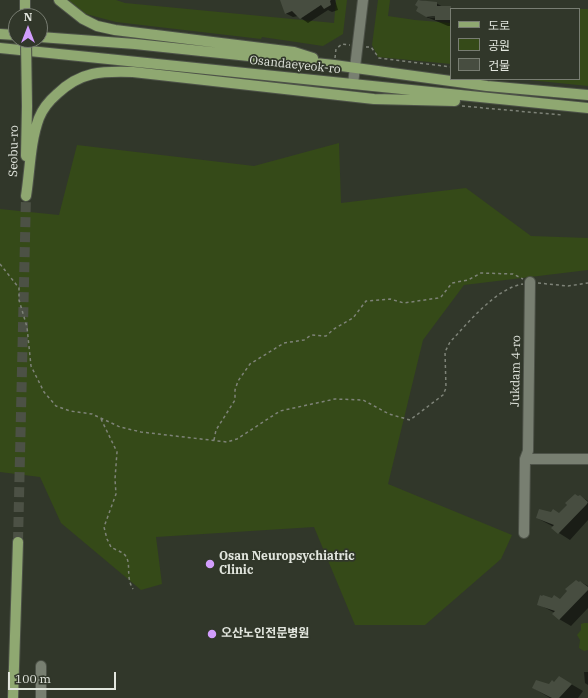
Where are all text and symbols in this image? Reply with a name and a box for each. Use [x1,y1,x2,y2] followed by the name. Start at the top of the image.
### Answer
[8,8,48,48] north arrow
[450,8,580,80] legend
[24,10,32,24] text: N
[488,18,510,33] text: 도로
[488,38,510,53] text: 공원
[249,53,341,77] street label: Osandaeyeok-ro
[488,58,510,73] text: 건물
[6,125,22,177] street label: Seobu-ro
[508,335,524,407] street label: Jukdam 4-ro
[219,550,355,578] place label: Osan Neuropsychiatric Clinic
[204,558,216,570] marker: Osan Neuropsychiatric Clinic
[221,627,309,641] place label: 오산노인전문병원
[206,628,218,640] marker: 오산노인전문병원
[10,664,118,690] scale bar
[15,671,51,686] text: 100 m

